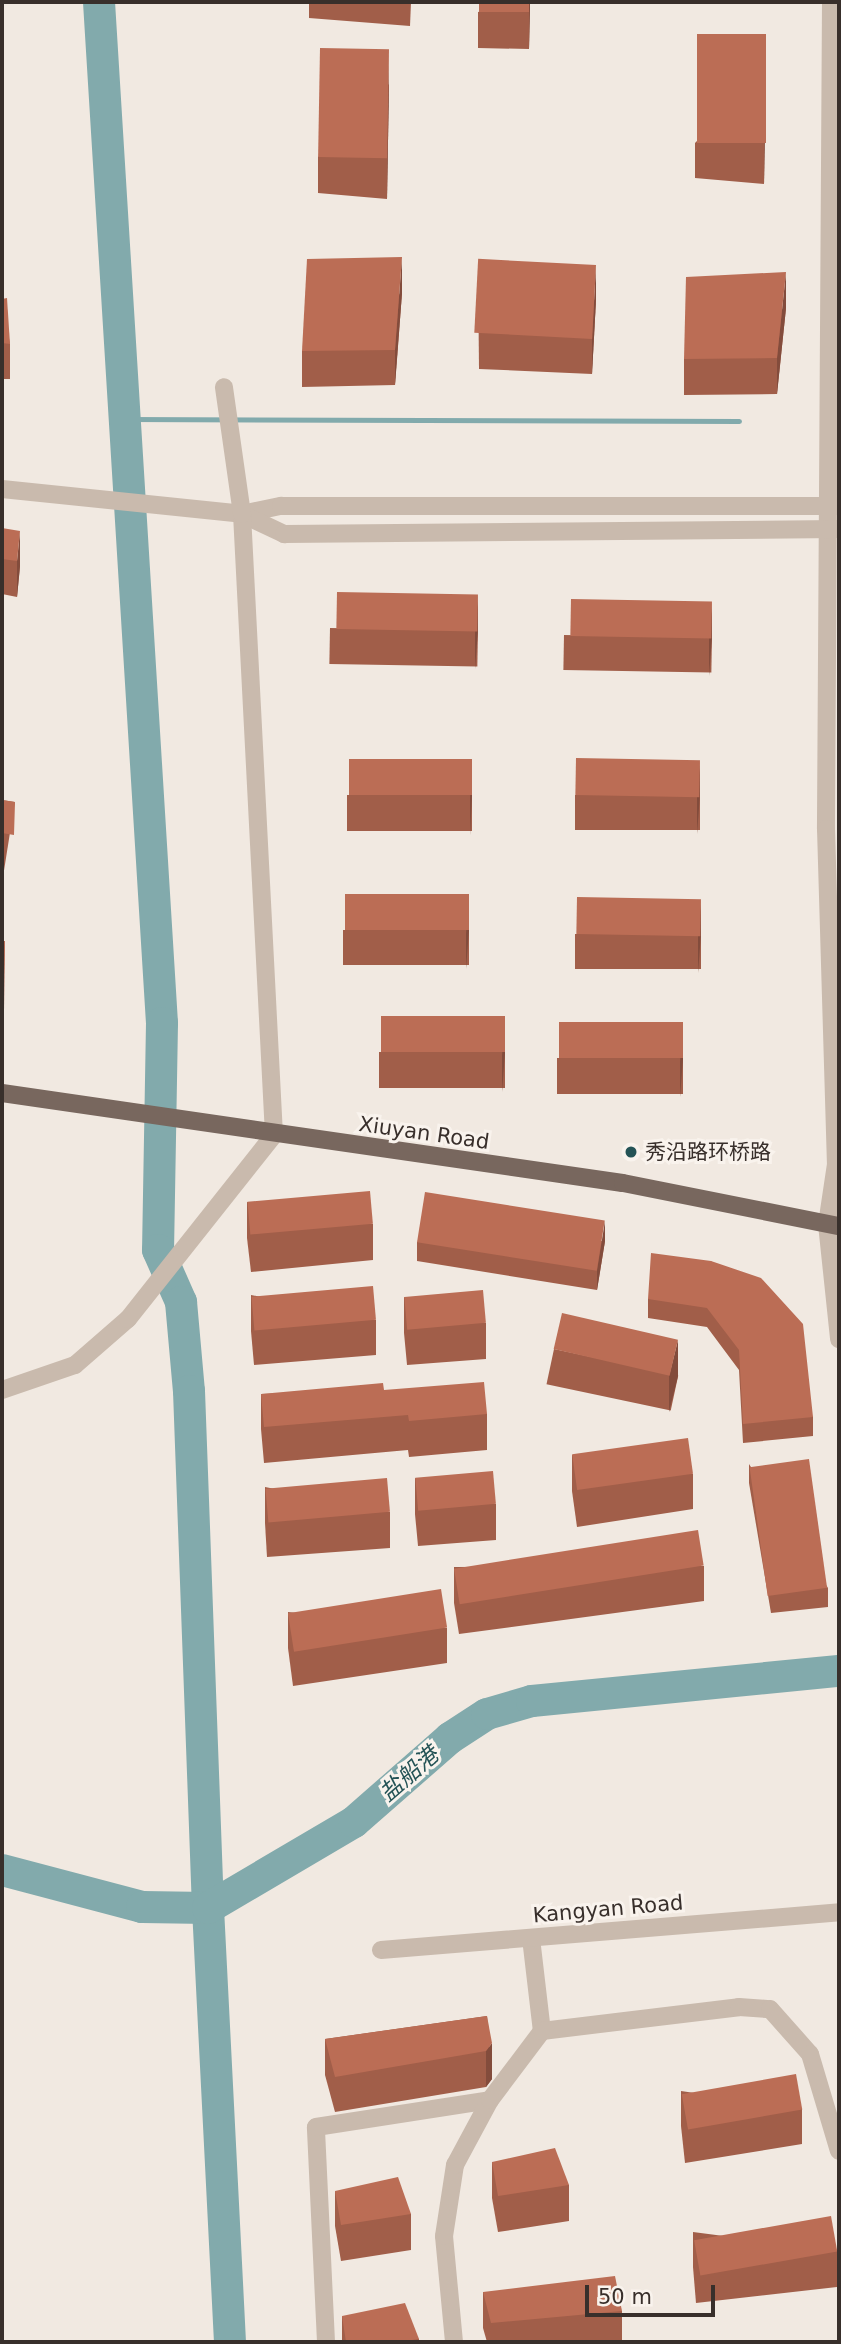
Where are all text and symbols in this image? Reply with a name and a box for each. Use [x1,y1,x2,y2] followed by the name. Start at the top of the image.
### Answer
[357,1111,491,1155] street label: Xiuyan Road
[645,1139,771,1165] place label: 秀沿路环桥路
[623,1144,639,1160] marker: 秀沿路环桥路
[374,1741,444,1807] water label: 盐船港
[532,1890,684,1928] street label: Kangyan Road
[589,2270,718,2314] scale bar
[598,2285,652,2309] text: 50 m

